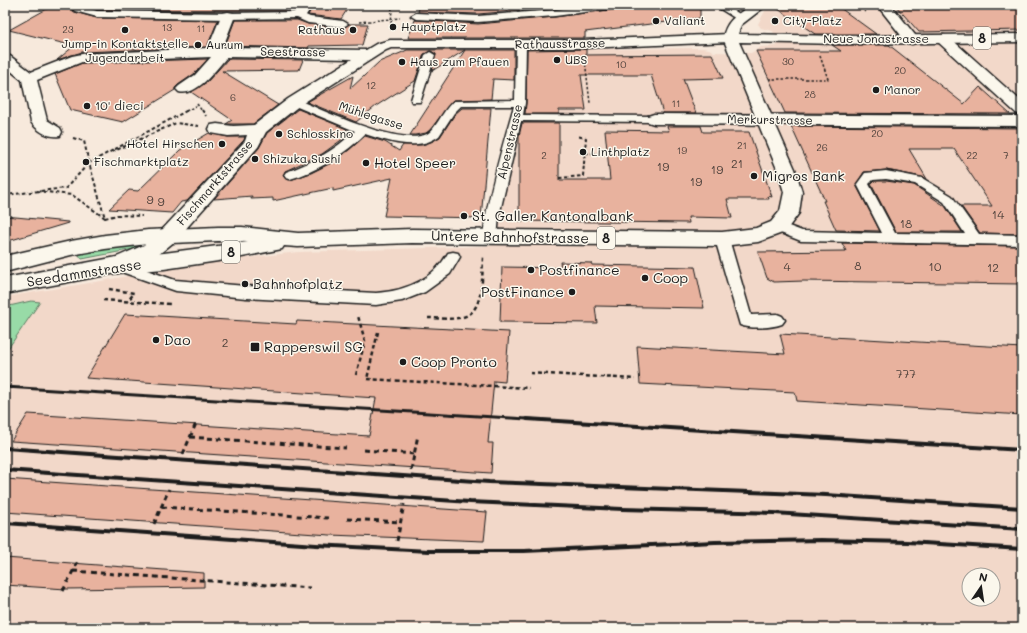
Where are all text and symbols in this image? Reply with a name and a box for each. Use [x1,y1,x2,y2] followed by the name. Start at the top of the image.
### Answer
[664,12,705,28] place label: Valiant
[783,12,842,28] place label: City-Platz
[651,16,661,26] marker: Valiant
[770,16,780,26] marker: City-Platz
[401,18,466,34] place label: Hauptplatz
[162,20,172,34] house number: 13
[197,21,205,35] house number: 11
[298,21,345,37] place label: Rathaus
[62,22,74,36] house number: 23
[388,22,398,32] marker: Hauptplatz
[120,25,130,35] marker: Jump-in Kontaktstelle Jugendarbeit
[348,25,358,35] marker: Rathaus
[973,27,991,49] road number: 8
[823,30,929,46] street label: Neue Jonastrasse
[514,34,606,52] street label: Rathausstrasse
[62,35,188,65] place label: Jump-in Kontaktstelle Jugendarbeit
[206,36,243,52] place label: Aurum
[193,40,203,50] marker: Aurum
[260,42,326,60] street label: Seestrasse
[565,51,587,67] place label: UBS
[410,53,509,69] place label: Haus zum Pfauen
[782,54,794,68] house number: 30
[552,55,562,65] marker: UBS
[397,57,407,67] marker: Haus zum Pfauen
[616,57,626,71] house number: 10
[894,63,906,77] house number: 20
[366,78,376,92] house number: 12
[884,81,921,97] place label: Manor
[871,85,881,95] marker: Manor
[804,87,816,101] house number: 28
[230,90,236,104] house number: 6
[672,96,680,110] house number: 11
[95,97,144,113] place label: 10' dieci
[337,97,406,133] street label: Mühlegasse
[82,101,92,111] marker: 10' dieci
[493,103,525,181] street label: Alpenstrasse
[727,110,813,128] street label: Merkurstrasse
[287,125,353,141] place label: Schlosskino
[871,126,883,140] house number: 20
[274,129,284,139] marker: Schlosskino
[127,135,214,151] place label: Hotel Hirschen
[173,136,256,229] street label: Fischmarktstrasse
[737,138,747,152] house number: 21
[217,139,227,149] marker: Hotel Hirschen
[816,140,828,154] house number: 26
[591,143,650,159] place label: Linthplatz
[677,143,687,157] house number: 19
[578,147,588,157] marker: Linthplatz
[541,148,547,162] house number: 2
[966,148,978,162] house number: 22
[1003,148,1009,162] house number: 7
[263,150,341,166] place label: Shizuka Sushi
[94,153,189,169] place label: Fischmarktplatz
[374,153,456,172] place label: Hotel Speer
[250,154,260,164] marker: Shizuka Sushi
[731,155,743,171] house number: 21
[81,157,91,167] marker: Fischmarktplatz
[361,158,371,168] marker: Hotel Speer
[657,158,669,174] house number: 19
[711,161,723,177] house number: 19
[762,166,845,185] place label: Migros Bank
[749,171,759,181] marker: Migros Bank
[690,173,702,189] house number: 19
[146,191,154,207] house number: 9
[157,193,165,209] house number: 9
[472,206,633,225] place label: St. Galler Kantonalbank
[992,206,1004,222] house number: 14
[459,211,469,221] marker: St. Galler Kantonalbank
[900,215,912,231] house number: 18
[431,226,589,247] street label: Untere Bahnhofstrasse
[597,227,615,249] road number: 8
[222,241,240,263] road number: 8
[25,254,143,291] street label: Seedammstrasse
[854,257,862,273] house number: 8
[783,258,791,274] house number: 4
[929,258,942,274] house number: 10
[987,259,999,275] house number: 12
[539,260,620,279] place label: Postfinance
[526,265,536,275] marker: Postfinance
[653,268,688,287] place label: Coop
[640,273,650,283] marker: Coop
[253,274,343,293] place label: Bahnhofplatz
[240,279,250,289] marker: Bahnhofplatz
[481,282,564,301] place label: PostFinance
[567,287,577,297] marker: PostFinance
[164,330,191,349] place label: Dao
[222,334,228,350] house number: 2
[151,335,161,345] marker: Dao
[264,337,363,356] place label: Rapperswil SG
[249,341,261,353] marker: Rapperswil SG
[411,352,497,371] place label: Coop Pronto
[398,357,408,367] marker: Coop Pronto
[896,365,916,381] house number: 777
[961,567,1001,607] north arrow
[978,569,989,585] text: N

